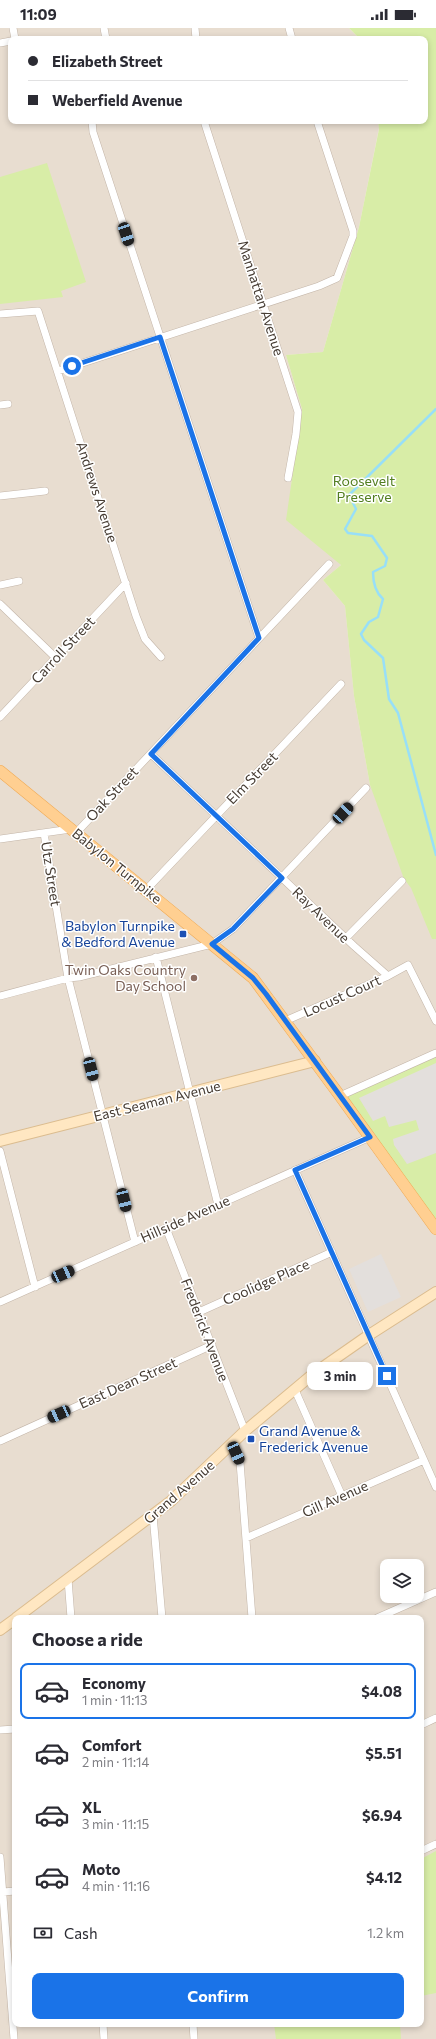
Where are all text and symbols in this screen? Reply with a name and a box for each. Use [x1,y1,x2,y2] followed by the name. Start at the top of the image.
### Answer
[20,5,57,23] text: 11:09
[52,52,163,70] text: Elizabeth Street
[52,91,182,109] text: Weberfield Avenue
[117,221,135,247] car
[235,238,288,358] street label: Manhattan Avenue
[63,357,81,375] route start
[73,439,122,545] street label: Andrews Avenue
[333,472,396,505] park label: Roosevelt Preserve
[27,612,98,687] street label: Carroll Street
[222,748,281,807] street label: Elm Street
[82,763,141,825] street label: Oak Street
[330,800,356,826] car
[69,824,165,907] street label: Babylon Turnpike
[38,840,65,908] street label: Utz Street
[289,883,354,946] street label: Ray Avenue
[61,917,175,950] place label: Babylon Turnpike & Bedford Avenue
[178,929,188,939] marker: Babylon Turnpike & Bedford Avenue
[65,961,186,994] place label: Twin Oaks Country Day School
[300,971,383,1020] street label: Locust Court
[189,973,199,983] marker: Twin Oaks Country Day School
[82,1056,100,1082] car
[92,1077,222,1125] street label: East Seaman Avenue
[115,1187,133,1213] car
[137,1191,232,1246] street label: Hillside Avenue
[220,1255,312,1308] street label: Coolidge Place
[50,1264,76,1284] car
[178,1276,233,1384] street label: Frederick Avenue
[76,1353,180,1412] street label: East Dean Street
[307,1362,373,1390] callout: 3 min
[378,1367,396,1385] route end
[324,1368,356,1384] text: 3 min
[46,1404,72,1424] car
[259,1422,368,1455] place label: Grand Avenue & Frederick Avenue
[246,1434,256,1444] marker: Grand Avenue & Frederick Avenue
[226,1440,246,1466] car
[140,1456,218,1527] street label: Grand Avenue
[299,1476,370,1521] street label: Gill Avenue
[380,1559,424,1603] map controls
[380,1559,424,1603] button: layers
[32,1628,143,1650] text: Choose a ride
[34,1673,70,1709] icon: car
[82,1674,146,1692] text: Economy
[361,1682,402,1700] text: $4.08
[82,1692,147,1708] text: 1 min · 11:13
[34,1735,70,1771] icon: car
[82,1736,142,1754] text: Comfort
[365,1744,402,1762] text: $5.51
[82,1754,149,1770] text: 2 min · 11:14
[34,1797,70,1833] icon: car
[82,1798,101,1816] text: XL
[362,1806,402,1824] text: $6.94
[82,1816,149,1832] text: 3 min · 11:15
[34,1859,70,1895] icon: car
[82,1860,121,1878] text: Moto
[366,1868,402,1886] text: $4.12
[82,1878,150,1894] text: 4 min · 11:16
[32,1922,54,1944] icon: cash
[64,1924,98,1942] text: Cash
[367,1925,404,1941] text: 1.2 km
[32,1973,404,2019] button: Confirm

